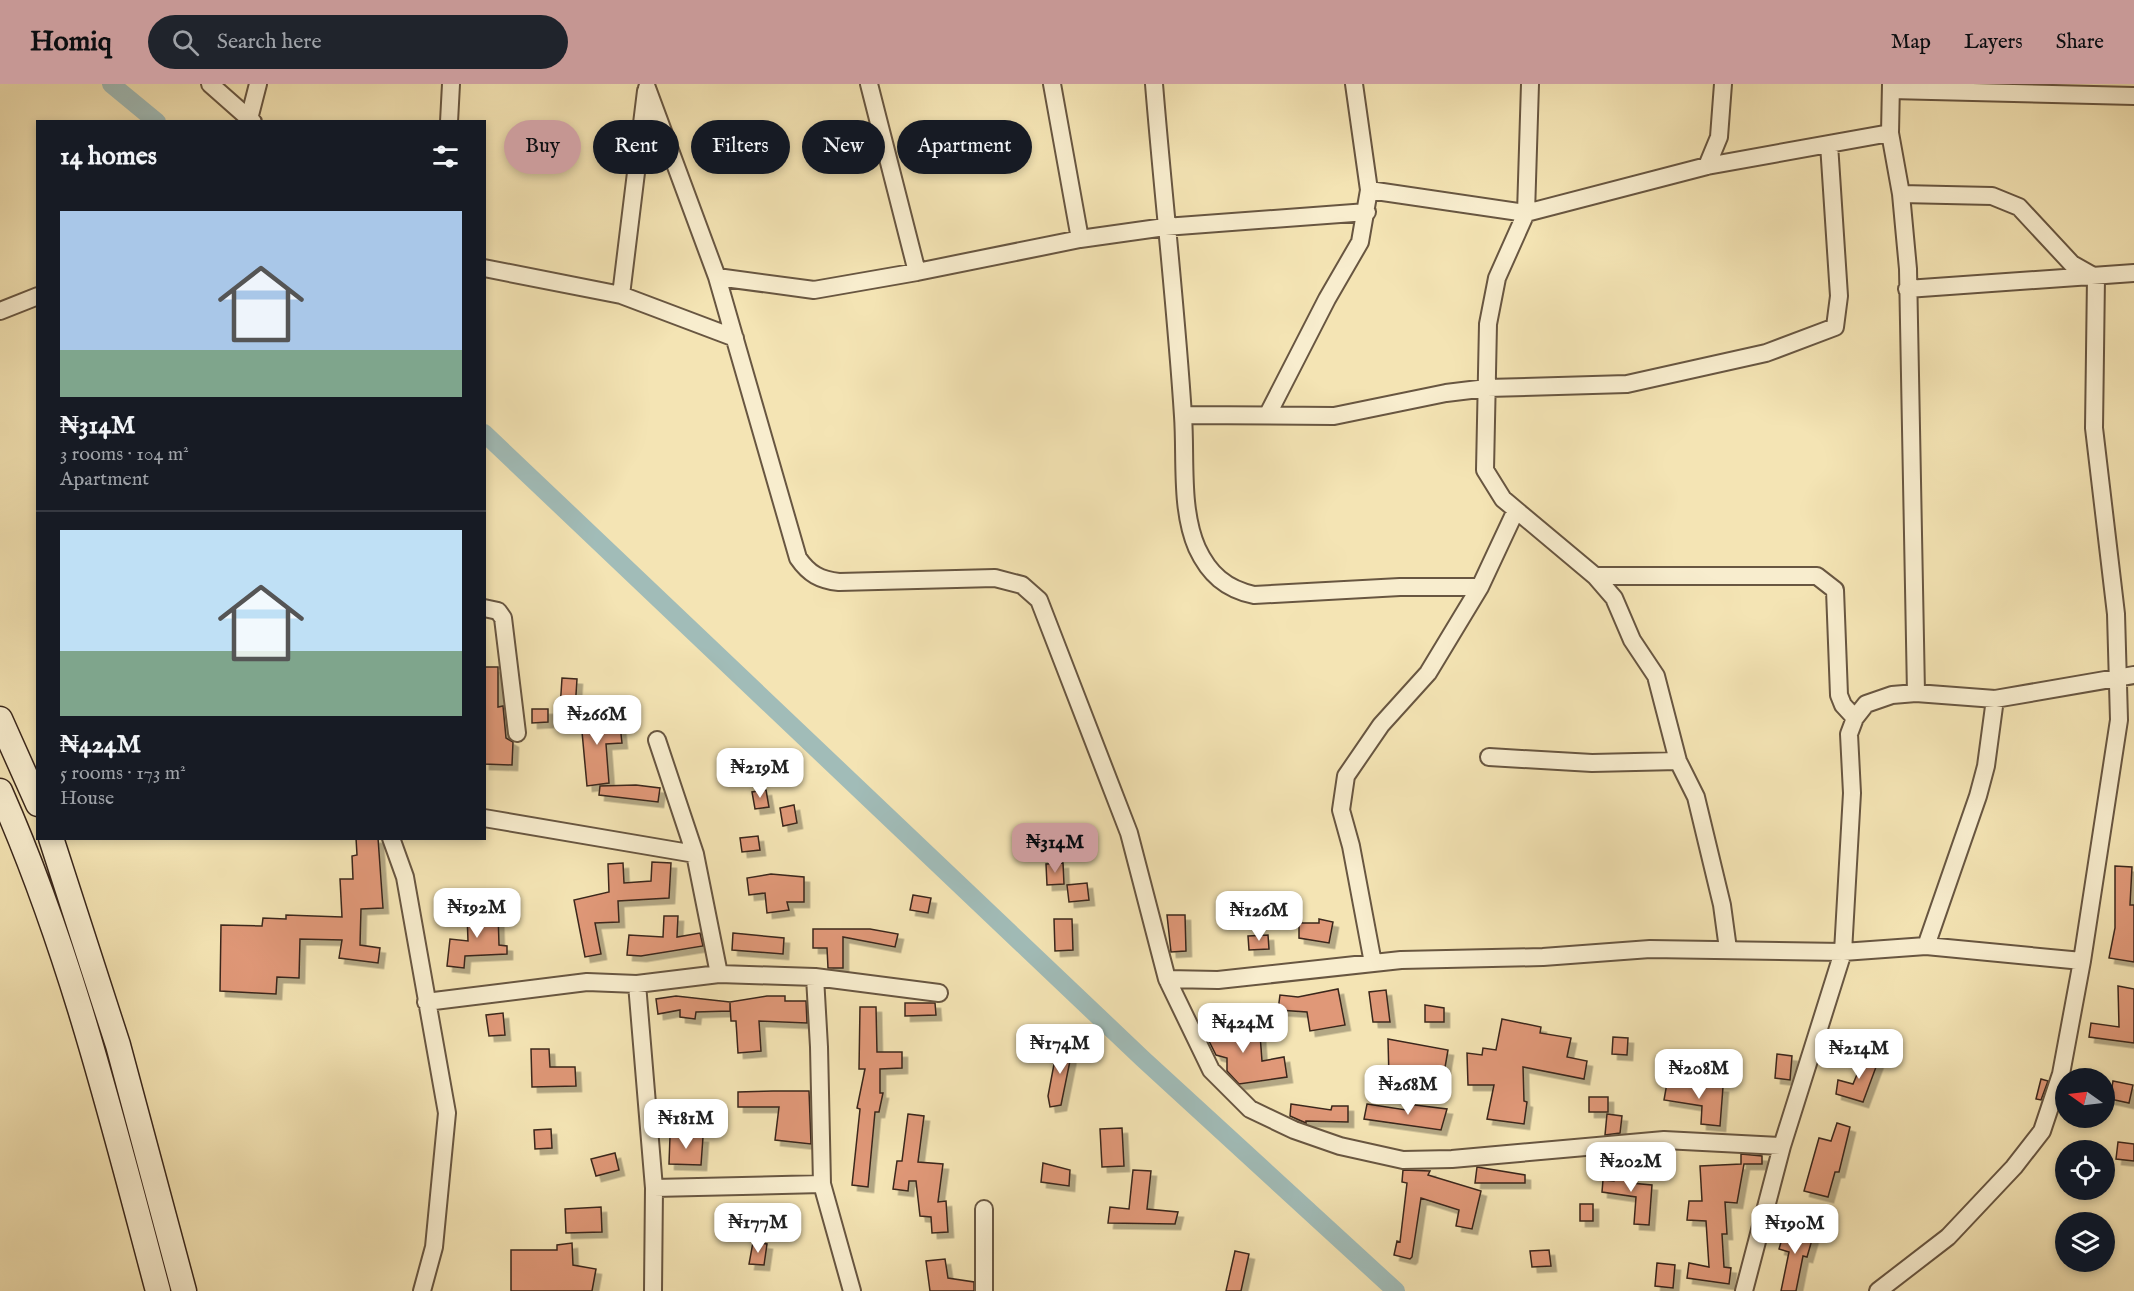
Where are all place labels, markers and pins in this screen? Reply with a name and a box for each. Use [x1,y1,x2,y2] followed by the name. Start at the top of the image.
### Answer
[555,695,639,746] pin: ₦266M
[718,748,802,799] pin: ₦219M
[1013,823,1097,874] pin: ₦314M
[435,888,519,939] pin: ₦192M
[1217,891,1301,942] pin: ₦126M
[1201,1003,1285,1054] pin: ₦424M
[1018,1024,1102,1075] pin: ₦174M
[1817,1029,1901,1080] pin: ₦214M
[1657,1049,1741,1100] pin: ₦208M
[1366,1065,1450,1116] pin: ₦268M
[644,1099,728,1150] pin: ₦181M
[1589,1142,1673,1193] pin: ₦202M
[716,1203,800,1254] pin: ₦177M
[1753,1204,1837,1255] pin: ₦190M

